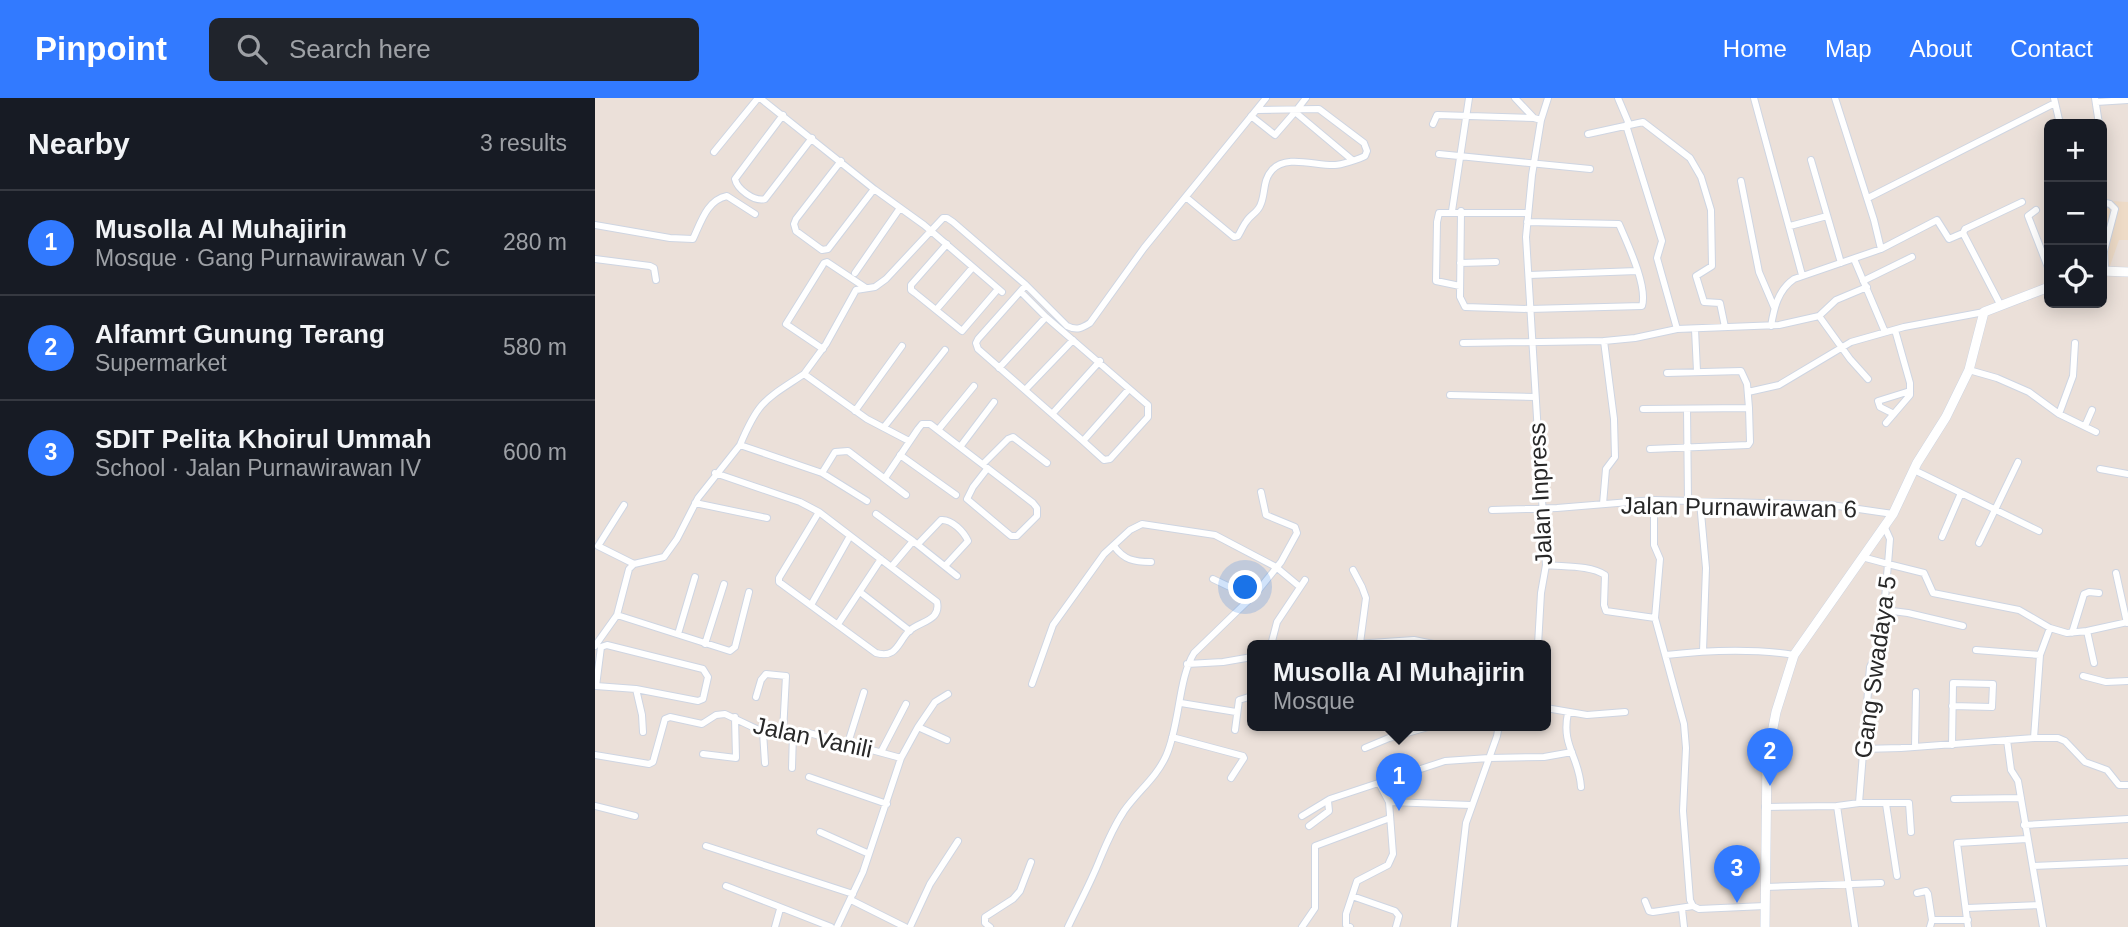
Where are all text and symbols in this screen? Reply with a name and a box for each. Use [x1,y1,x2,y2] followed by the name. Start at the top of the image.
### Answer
[209,18,699,81] search box
[35,30,167,67] text: Pinpoint
[233,30,271,68] icon: search
[289,34,431,64] text: Search here
[1723,35,1787,62] text: Home
[1825,35,1872,62] text: Map
[1910,35,1972,62] text: About
[2010,35,2093,62] text: Contact
[2044,119,2107,308] map controls
[2044,119,2107,182] button: +
[28,127,130,160] text: Nearby
[480,130,567,156] text: 3 results
[2044,182,2107,245] button: −
[95,214,347,244] text: Musolla Al Muhajirin
[45,229,57,255] text: 1
[503,229,567,255] text: 280 m
[95,245,450,271] text: Mosque · Gang Purnawirawan V C
[2044,245,2107,308] button: locate
[95,319,385,349] text: Alfamrt Gunung Terang
[45,334,57,360] text: 2
[503,334,567,360] text: 580 m
[95,350,227,376] text: Supermarket
[1523,422,1557,566] street label: Jalan Inpress
[95,424,432,454] text: SDIT Pelita Khoirul Ummah
[45,439,57,465] text: 3
[503,439,567,465] text: 600 m
[95,455,421,481] text: School · Jalan Purnawirawan IV
[1621,491,1857,523] street label: Jalan Purnawirawan 6
[1228,570,1262,604] your location
[1849,574,1901,760] street label: Gang Swadaya 5
[1247,640,1551,731] popup
[1273,657,1525,687] text: Musolla Al Muhajirin
[1273,688,1355,714] text: Mosque
[751,711,875,763] street label: Jalan Vanili
[1747,728,1793,786] pin: 2
[1376,753,1422,811] pin: 1
[1714,845,1760,903] pin: 3

